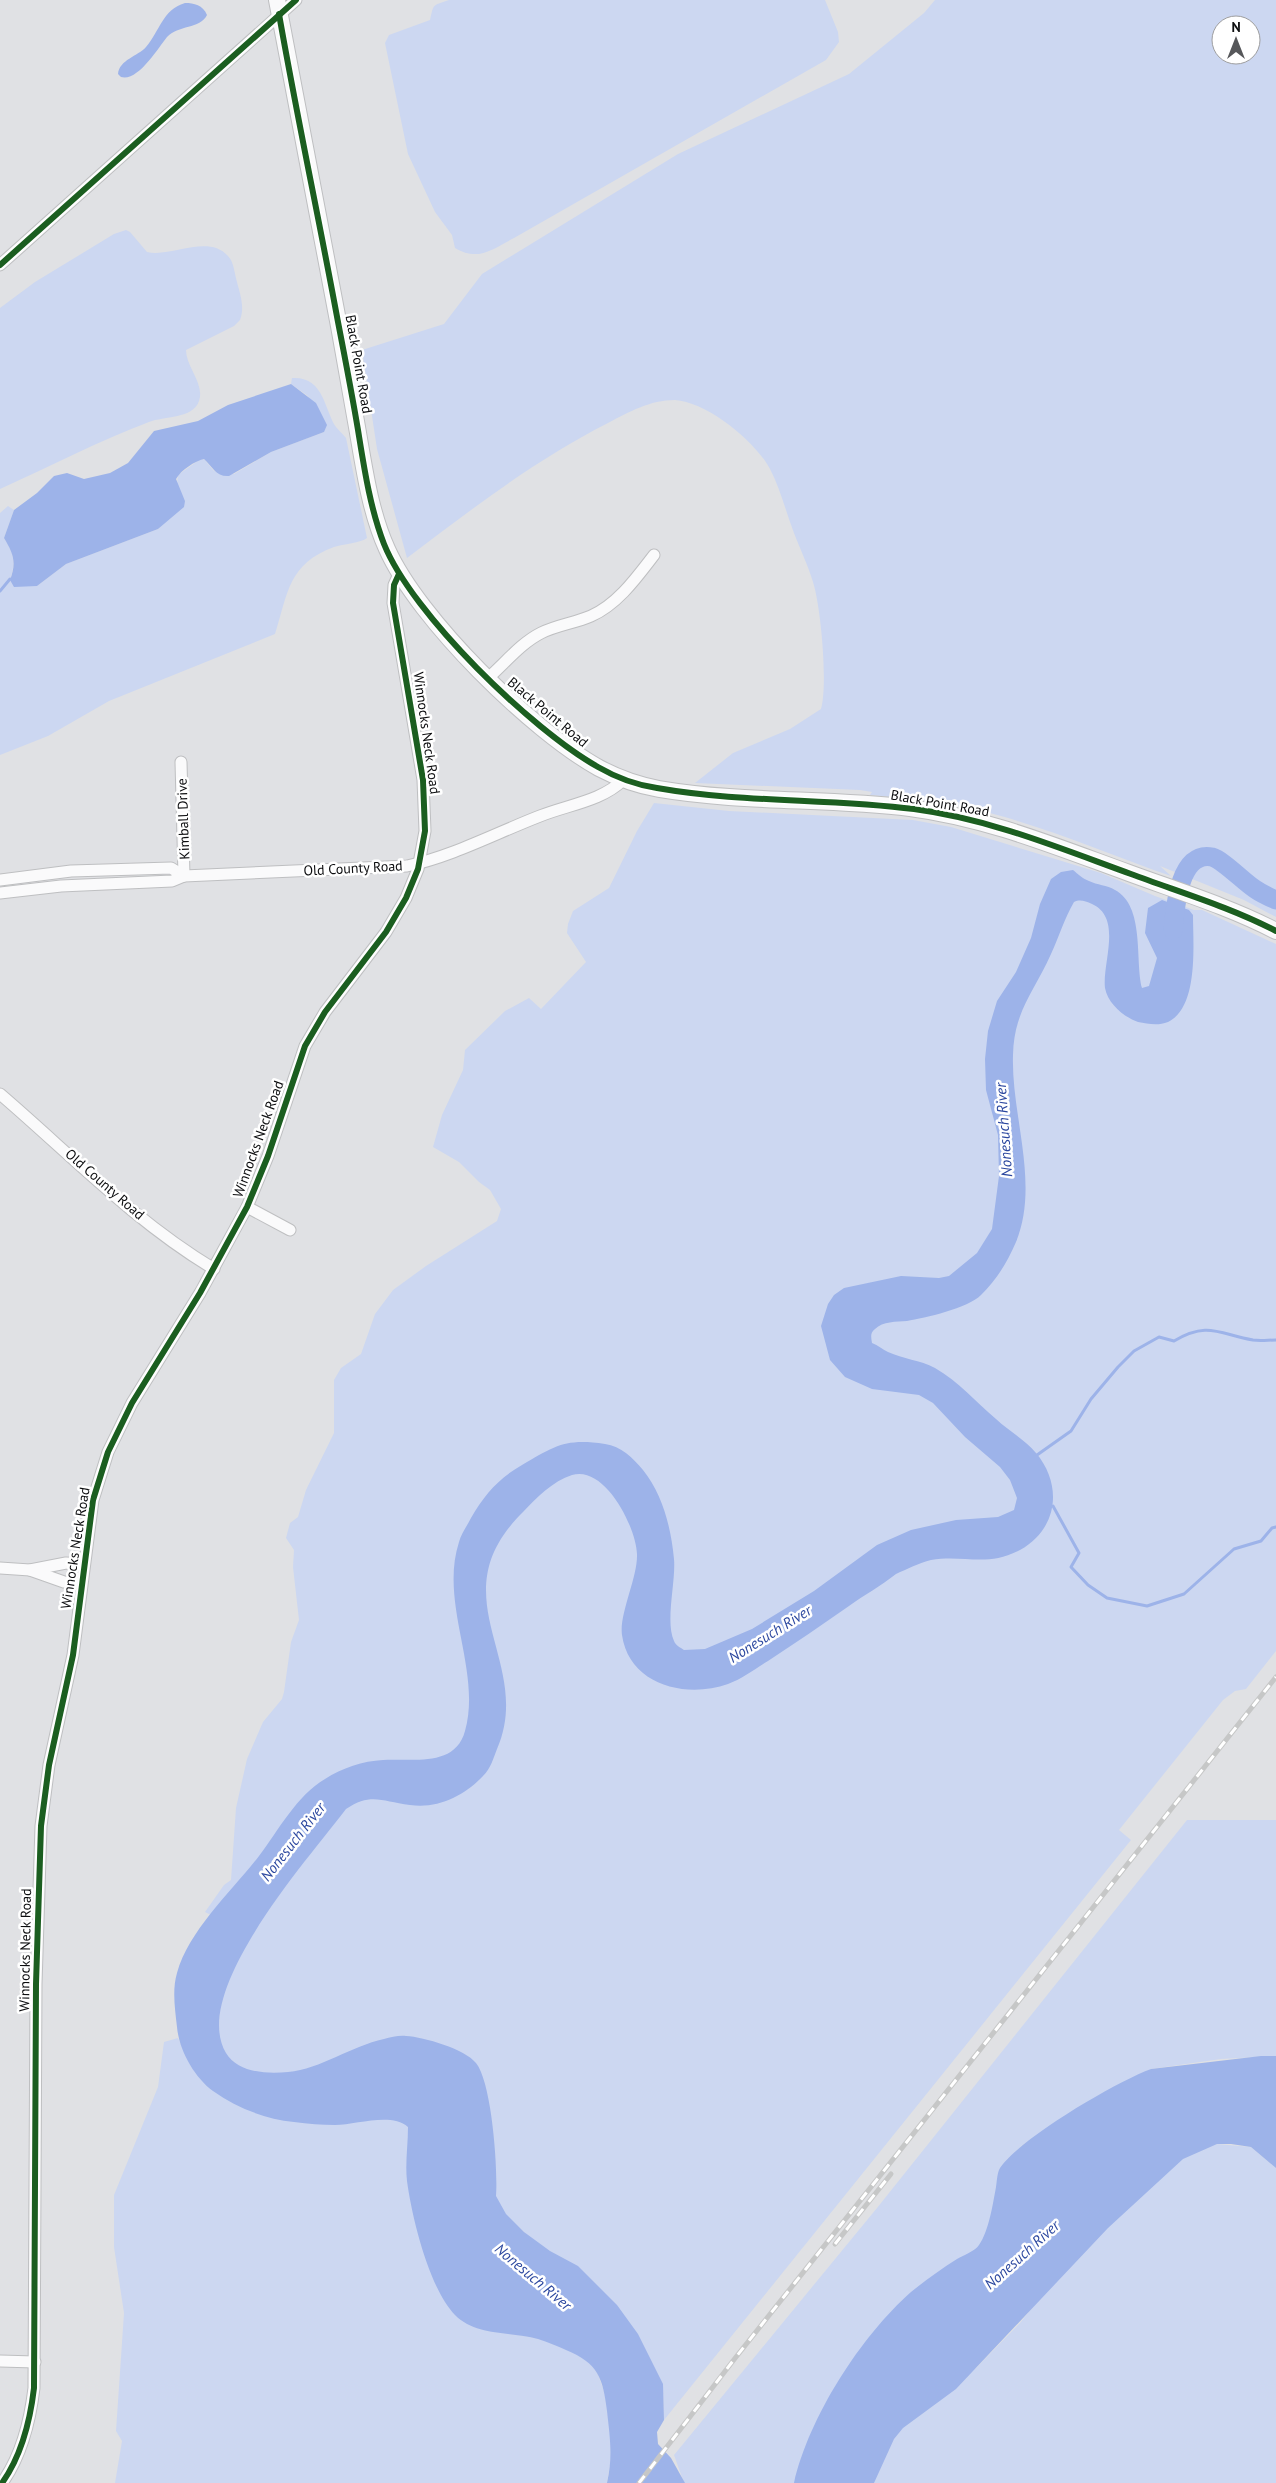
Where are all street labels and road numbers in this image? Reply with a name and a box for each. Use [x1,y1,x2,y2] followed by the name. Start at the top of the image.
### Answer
[341,313,377,415] street label: Black Point Road
[410,671,444,795] street label: Winnocks Neck Road
[504,673,592,751] street label: Black Point Road
[173,778,193,860] street label: Kimball Drive
[889,785,991,821] street label: Black Point Road
[303,856,403,880] street label: Old County Road
[228,1078,288,1200] street label: Winnocks Neck Road
[62,1145,148,1223] street label: Old County Road
[56,1486,94,1610] street label: Winnocks Neck Road
[15,1888,35,2012] street label: Winnocks Neck Road

